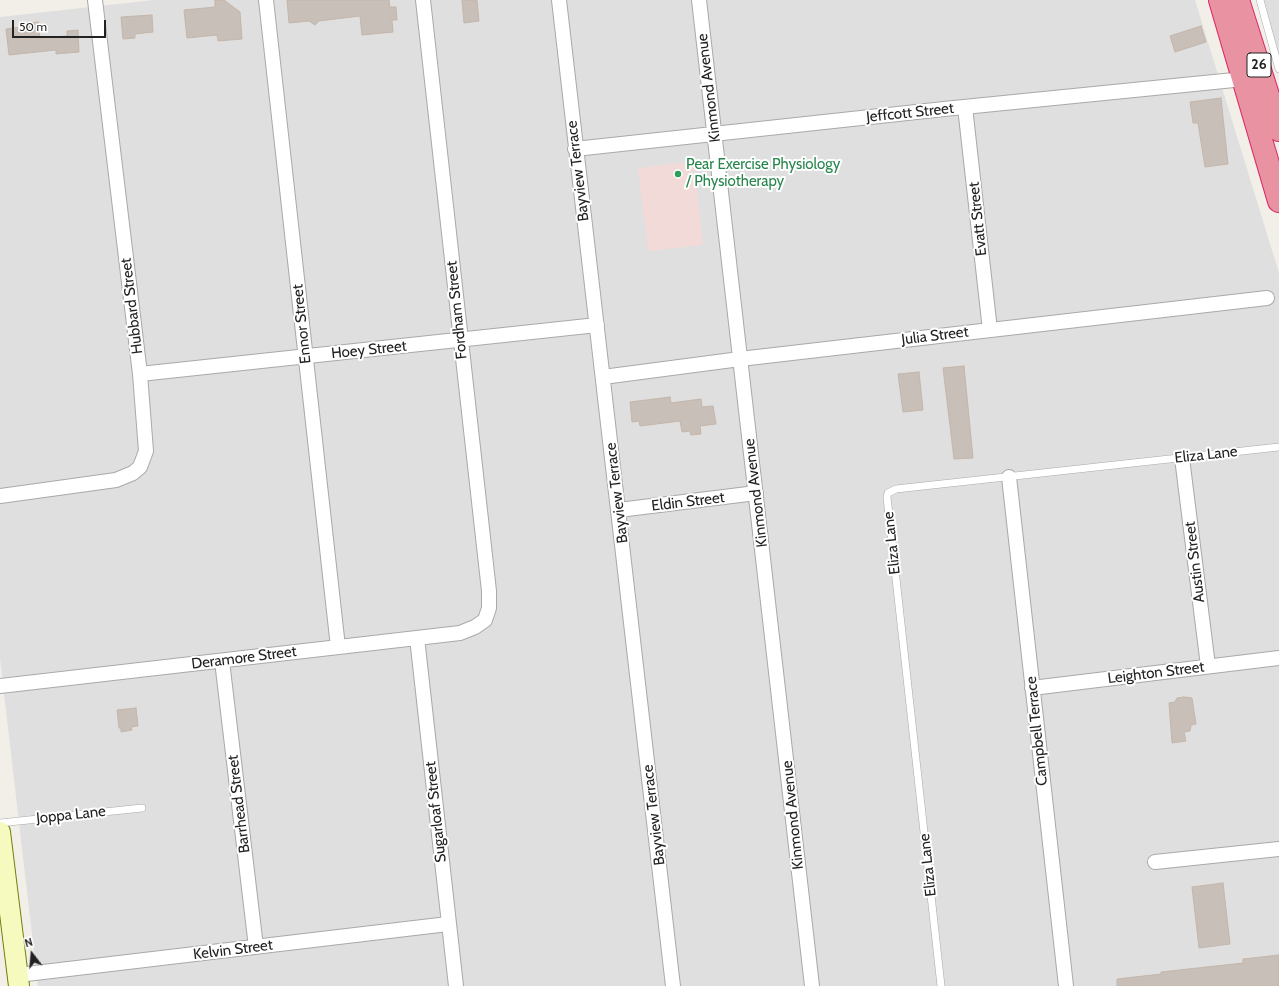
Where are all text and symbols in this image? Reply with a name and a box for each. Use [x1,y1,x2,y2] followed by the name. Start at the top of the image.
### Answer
[14,12,108,38] scale bar
[19,19,47,34] text: 50 m
[693,33,725,143] street label: Kinmond Avenue
[1247,53,1271,77] road number: 26
[865,99,955,127] street label: Jeffcott Street
[563,120,593,222] street label: Bayview Terrace
[686,156,840,191] place label: Pear Exercise Physiology / Physiotherapy
[673,169,683,179] marker: Pear Exercise Physiology / Physiotherapy
[965,181,991,257] street label: Evatt Street
[117,257,147,355] street label: Hubbard Street
[443,260,471,360] street label: Fordham Street
[289,283,315,365] street label: Ennor Street
[900,323,970,349] street label: Julia Street
[330,337,408,363] street label: Hoey Street
[740,438,772,548] street label: Kinmond Avenue
[602,442,632,544] street label: Bayview Terrace
[1174,443,1238,467] street label: Eliza Lane
[650,489,726,515] street label: Eldin Street
[880,511,904,575] street label: Eliza Lane
[1181,520,1209,604] street label: Austin Street
[190,643,298,673] street label: Deramore Street
[1107,658,1205,688] street label: Leighton Street
[1022,675,1052,787] street label: Campbell Terrace
[224,754,254,854] street label: Barrhead Street
[778,760,808,870] street label: Kinmond Avenue
[422,761,450,863] street label: Sugarloaf Street
[639,764,669,866] street label: Bayview Terrace
[35,802,107,828] street label: Joppa Lane
[916,833,940,897] street label: Eliza Lane
[12,934,52,974] north arrow
[23,935,34,950] text: N
[192,936,274,964] street label: Kelvin Street

